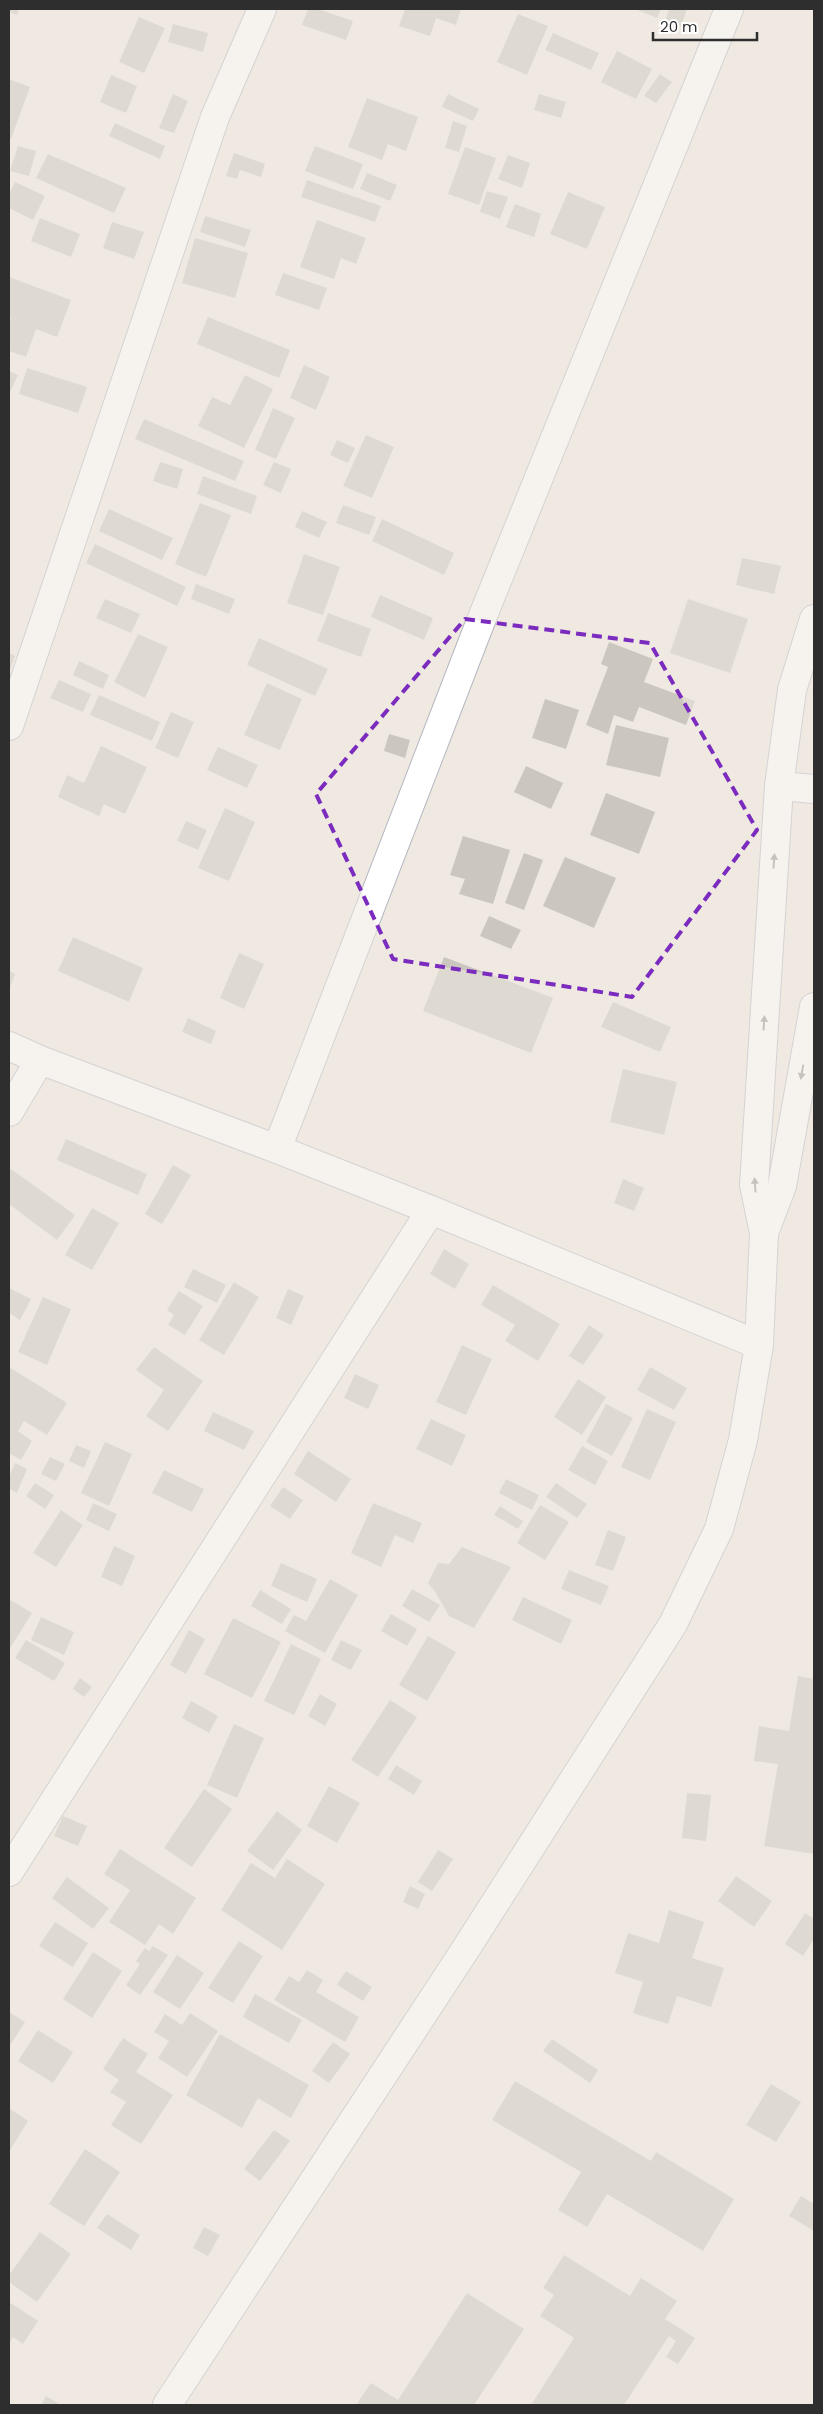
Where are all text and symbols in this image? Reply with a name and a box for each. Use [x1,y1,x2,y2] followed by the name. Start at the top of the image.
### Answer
[653,10,757,42] scale bar
[660,16,698,37] text: 20 m
[771,852,779,868] one-way arrow
[760,1015,768,1031] one-way arrow
[798,1064,806,1080] one-way arrow
[750,1177,758,1193] one-way arrow

